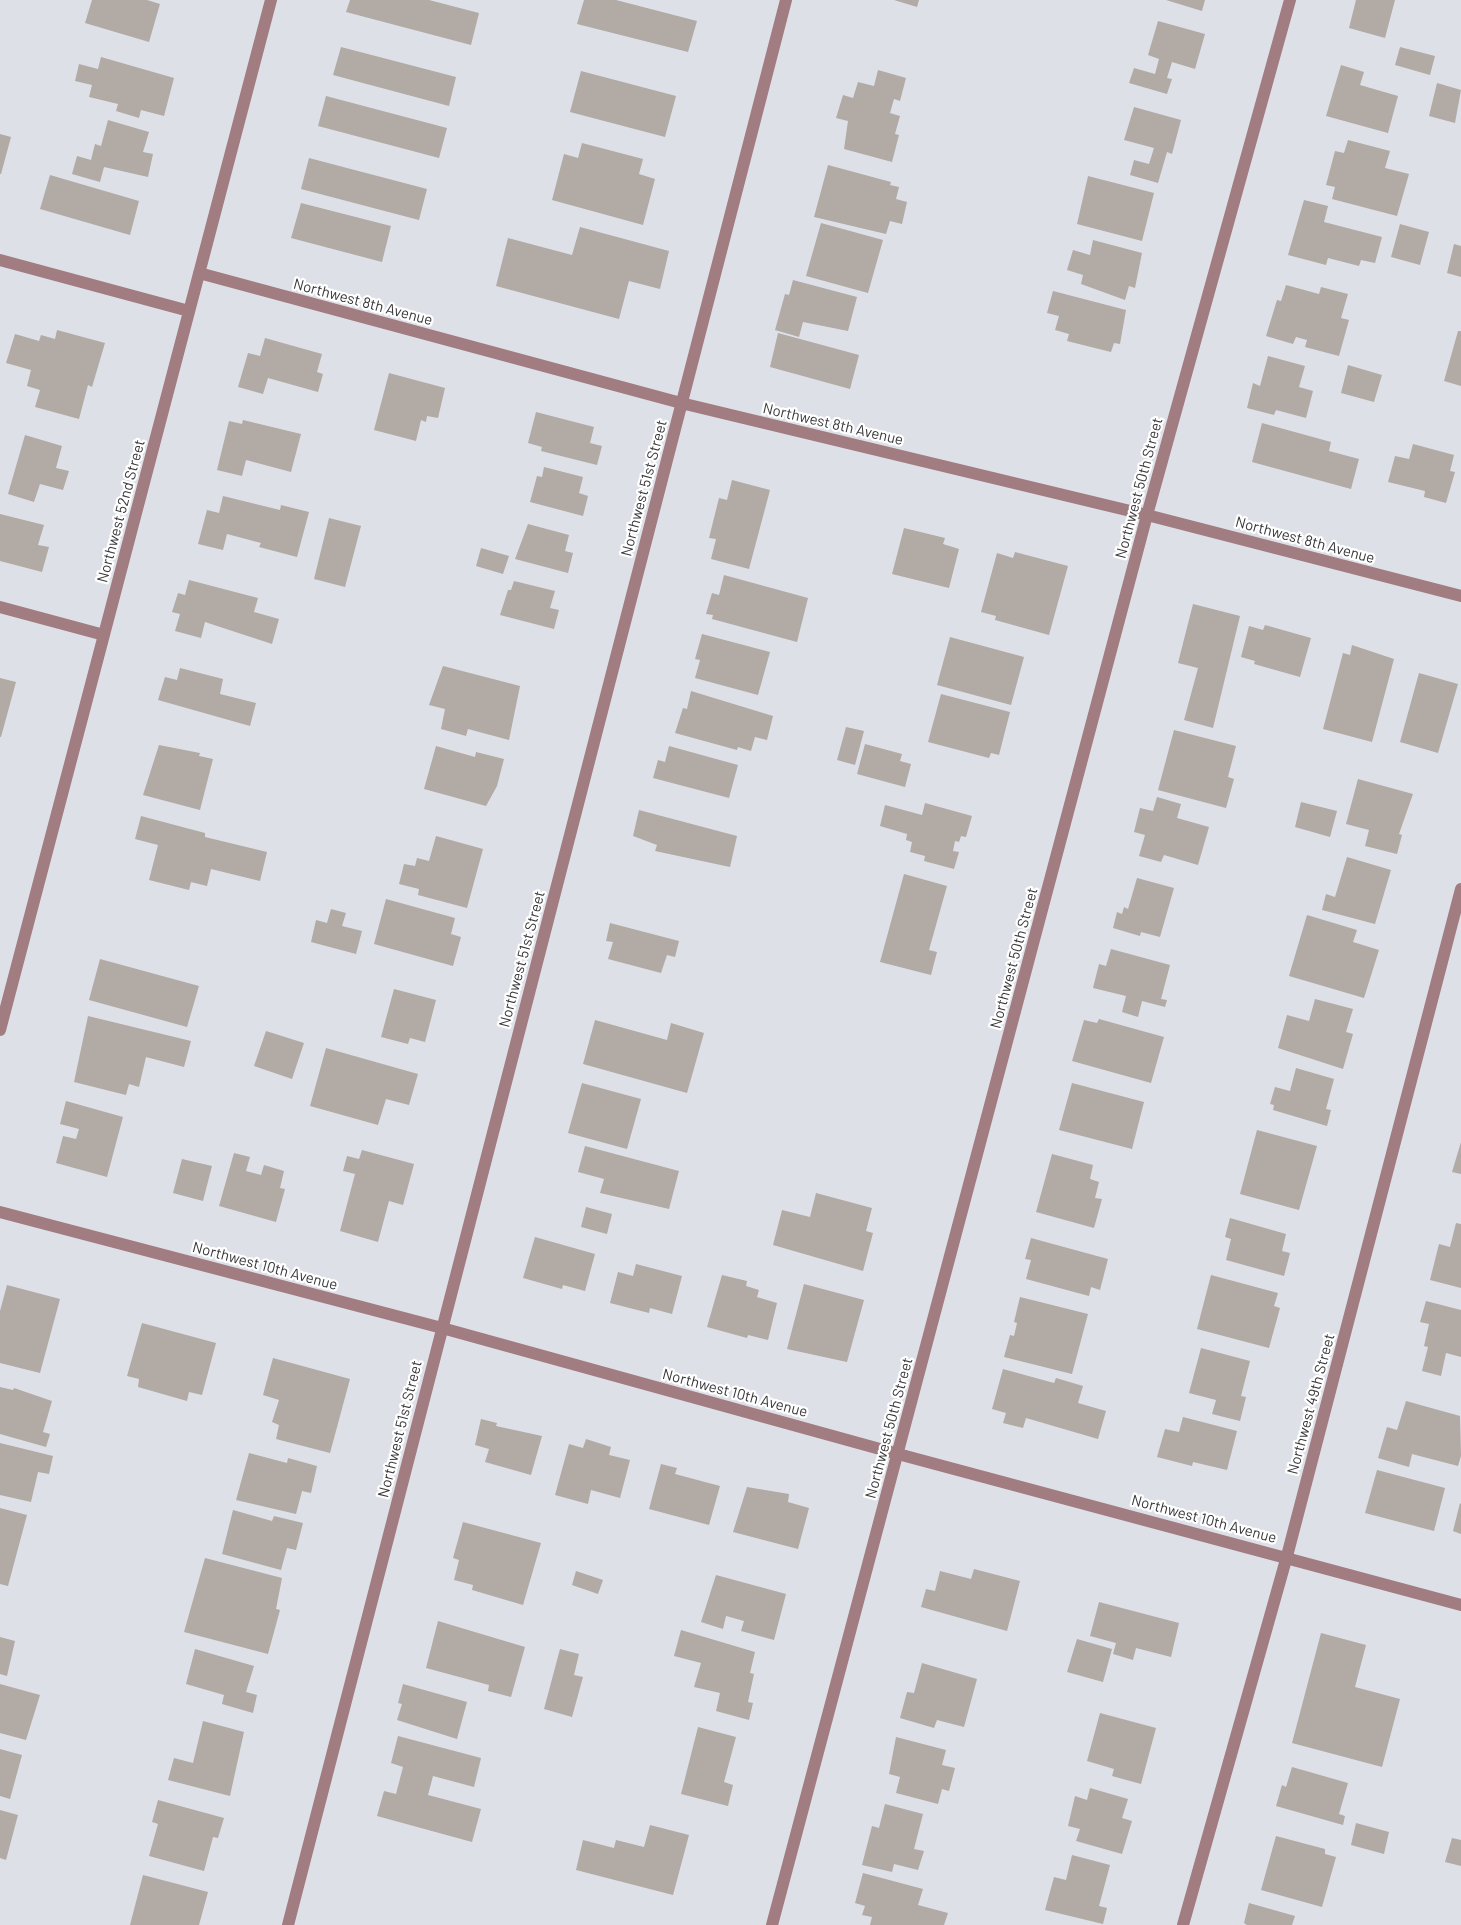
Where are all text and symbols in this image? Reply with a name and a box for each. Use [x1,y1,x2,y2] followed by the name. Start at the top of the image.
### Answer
[291,275,435,329] street label: Northwest 8th Avenue
[761,399,905,449] street label: Northwest 8th Avenue
[1112,416,1166,560] street label: Northwest 50th Street
[617,418,671,558] street label: Northwest 51st Street
[93,438,149,584] street label: Northwest 52nd Street
[1233,513,1377,567] street label: Northwest 8th Avenue
[987,886,1041,1030] street label: Northwest 50th Street
[495,889,549,1029] street label: Northwest 51st Street
[191,1238,339,1294] street label: Northwest 10th Avenue
[1284,1332,1338,1476] street label: Northwest 49th Street
[862,1356,916,1500] street label: Northwest 50th Street
[374,1359,426,1499] street label: Northwest 51st Street
[661,1365,809,1421] street label: Northwest 10th Avenue
[1130,1491,1278,1547] street label: Northwest 10th Avenue

